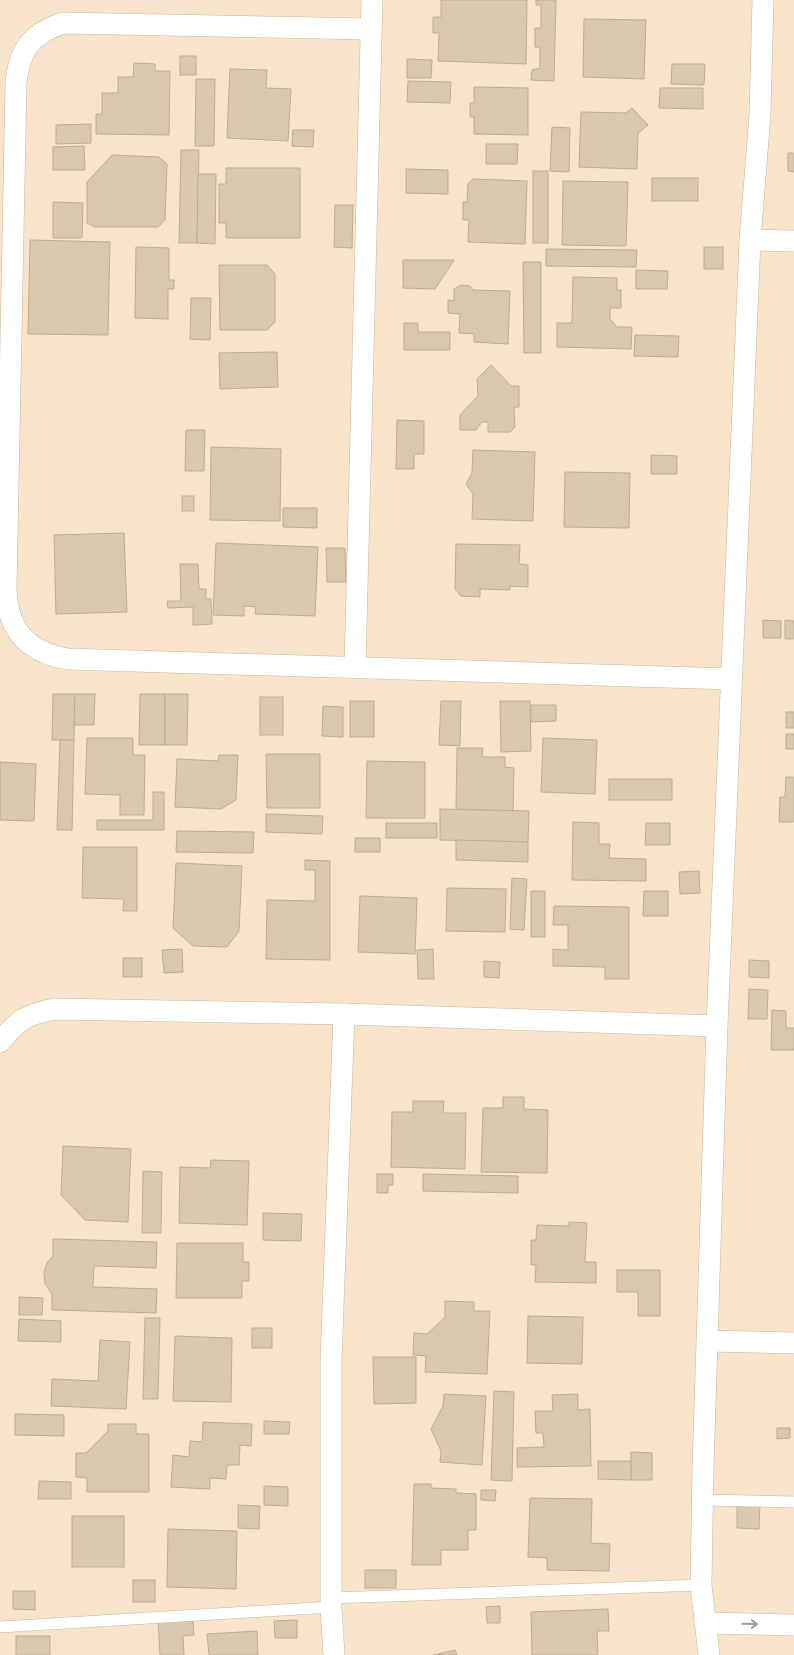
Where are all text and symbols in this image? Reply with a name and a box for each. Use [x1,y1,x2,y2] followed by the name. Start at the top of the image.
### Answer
[741,1619,757,1629] one-way arrow

